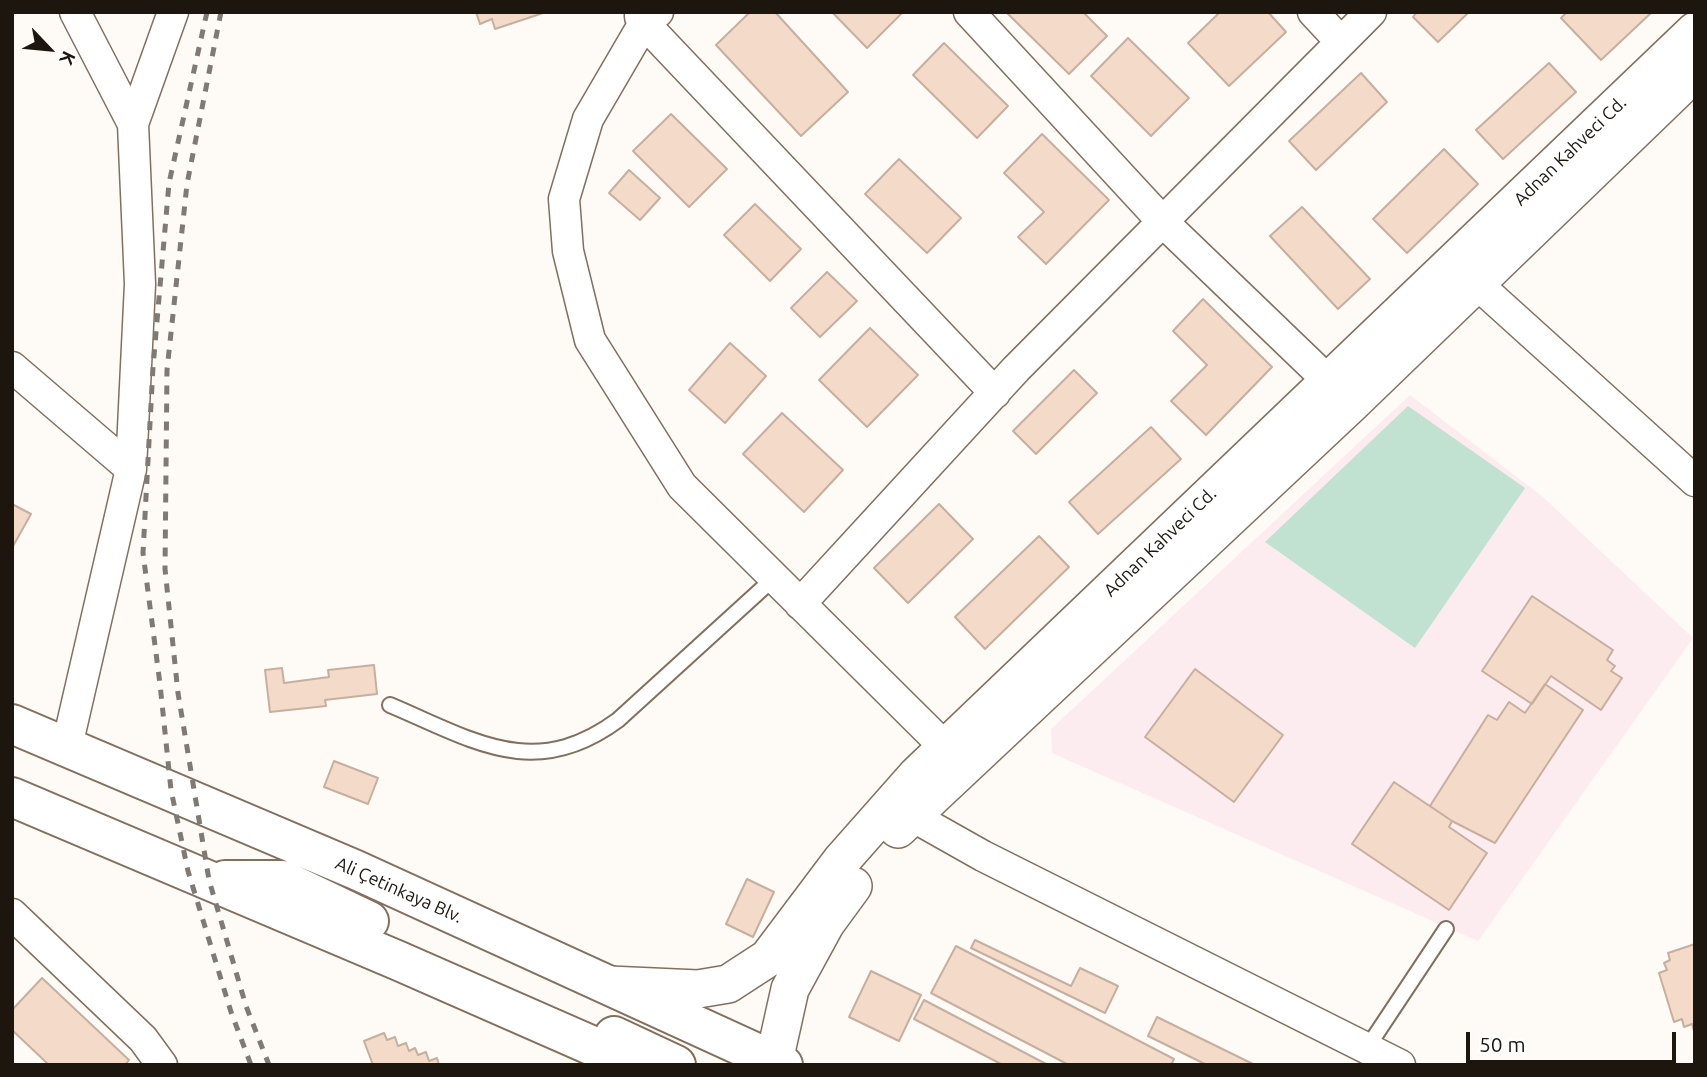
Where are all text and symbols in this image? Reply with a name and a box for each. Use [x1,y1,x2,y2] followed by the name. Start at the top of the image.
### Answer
[14,14,84,84] north arrow
[55,48,81,69] text: K
[1509,92,1631,210] street label: Adnan Kahveci Cd.
[1099,483,1221,601] street label: Adnan Kahveci Cd.
[332,852,466,928] street label: Ali Çetinkaya Blv.
[1469,1018,1679,1062] scale bar
[1479,1032,1526,1056] text: 50 m

